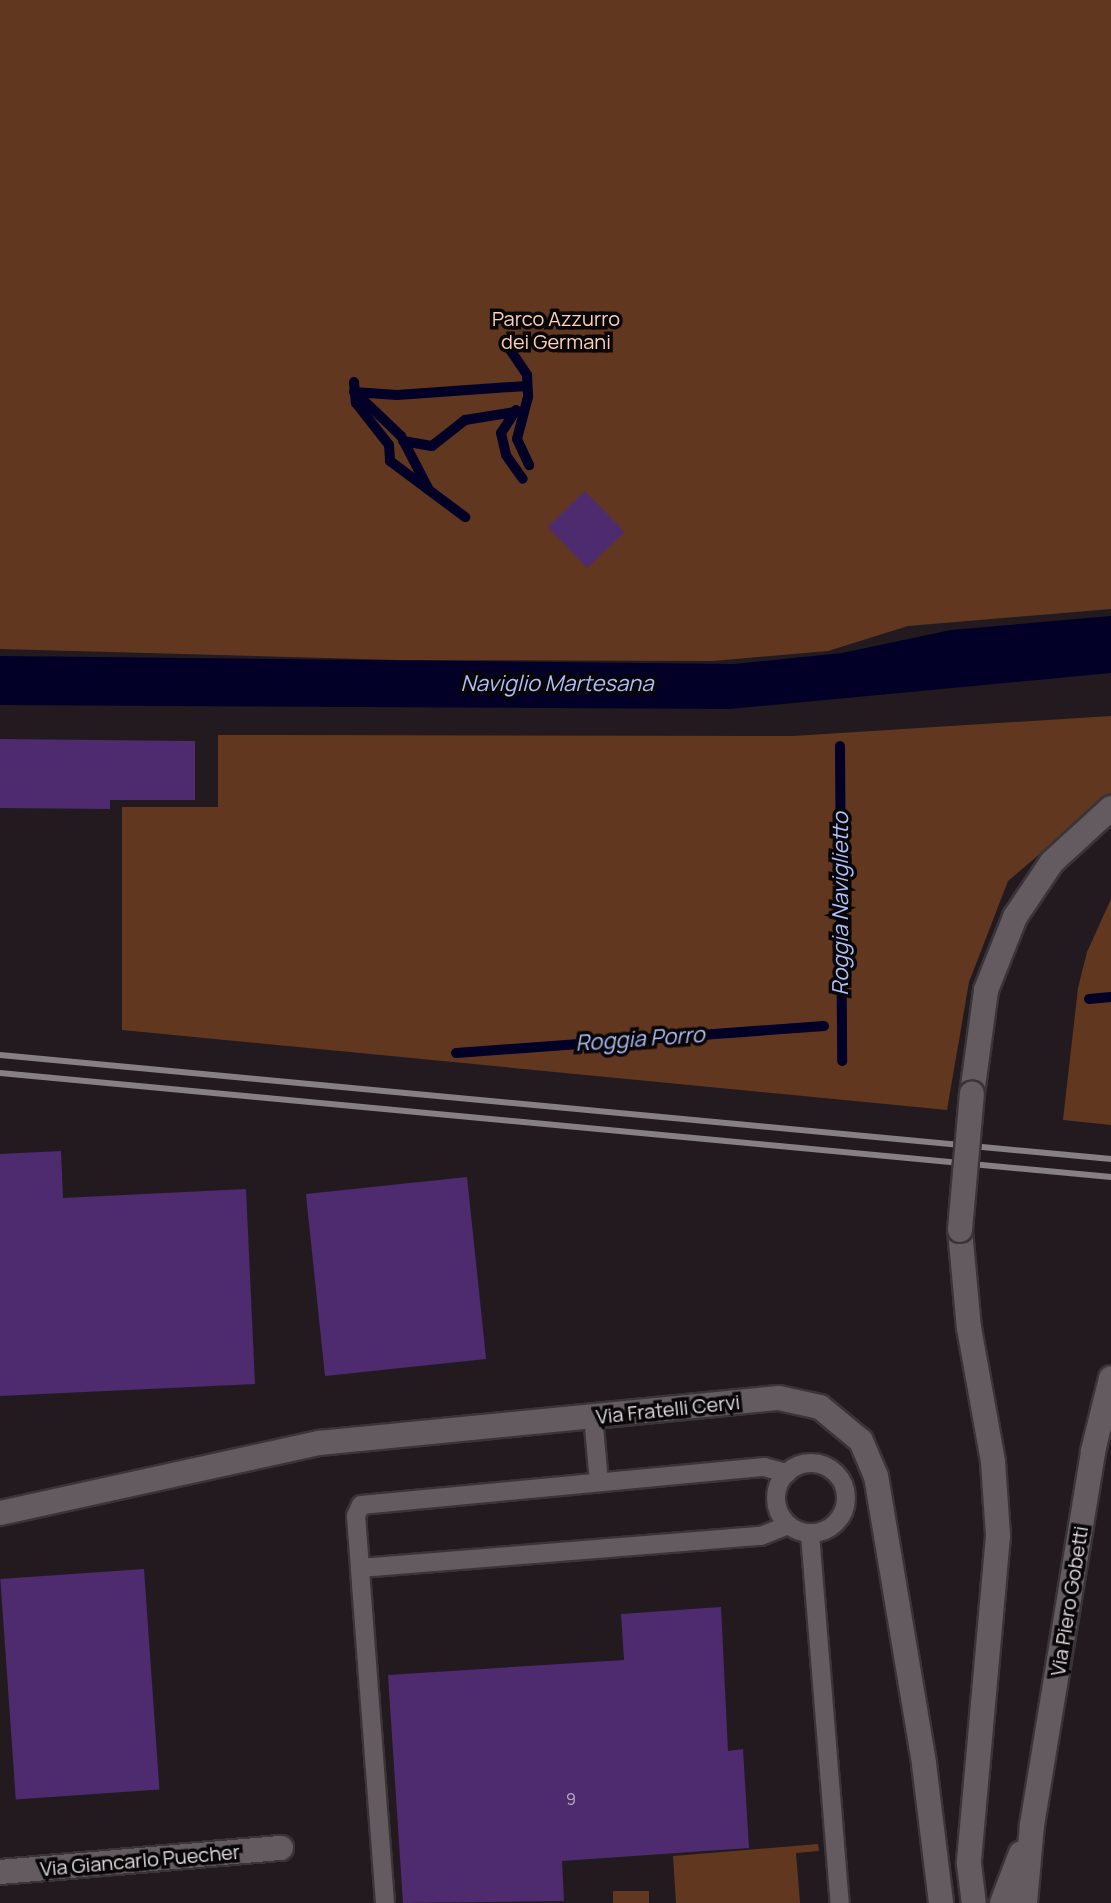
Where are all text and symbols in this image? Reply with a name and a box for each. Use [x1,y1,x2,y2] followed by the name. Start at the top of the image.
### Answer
[492,307,620,354] park label: Parco Azzurro dei Germani
[461,671,653,697] water label: Naviglio Martesana
[828,812,854,996] water label: Roggia Naviglietto
[574,1021,706,1057] water label: Roggia Porro
[595,1389,741,1429] street label: Via Fratelli Cervi
[1045,1524,1093,1678] street label: Via Piero Gobetti
[566,1789,576,1809] house number: 9
[39,1839,241,1881] street label: Via Giancarlo Puecher

